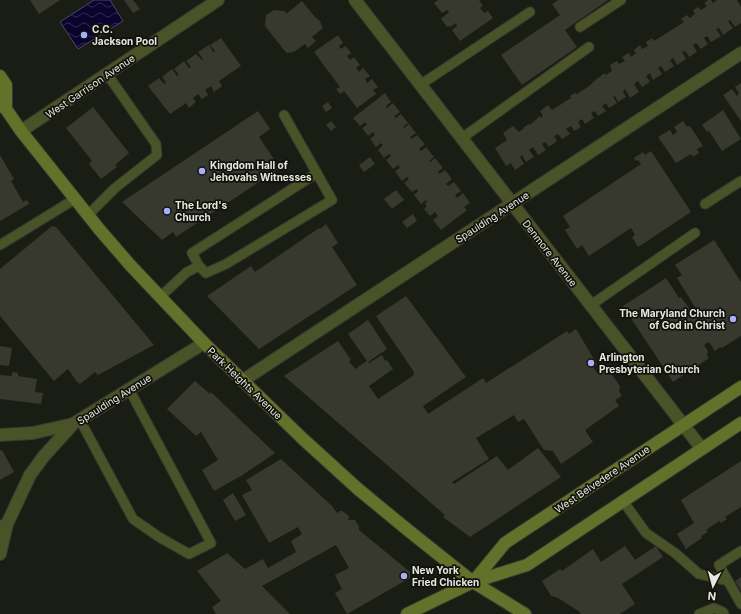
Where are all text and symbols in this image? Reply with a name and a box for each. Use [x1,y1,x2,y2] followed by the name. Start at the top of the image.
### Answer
[92,23,157,47] place label: C.C. Jackson Pool
[79,30,89,40] marker: C.C. Jackson Pool
[43,52,137,120] street label: West Garrison Avenue
[210,159,312,183] place label: Kingdom Hall of Jehovahs Witnesses
[197,166,207,176] marker: Kingdom Hall of Jehovahs Witnesses
[453,189,531,245] street label: Spaulding Avenue
[175,199,227,223] place label: The Lord's Church
[162,206,172,216] marker: The Lord's Church
[520,217,580,289] street label: Denmore Avenue
[619,307,725,331] place label: The Maryland Church of God in Christ
[728,314,738,324] marker: The Maryland Church of God in Christ
[205,345,285,422] street label: Park Heights Avenue
[599,351,700,376] place label: Arlington Presbyterian Church
[586,358,596,368] marker: Arlington Presbyterian Church
[75,371,153,427] street label: Spaulding Avenue
[552,443,652,515] street label: West Belvedere Avenue
[412,564,479,588] place label: New York Fried Chicken
[693,566,733,606] north arrow
[399,571,409,581] marker: New York Fried Chicken
[707,589,717,603] text: N

